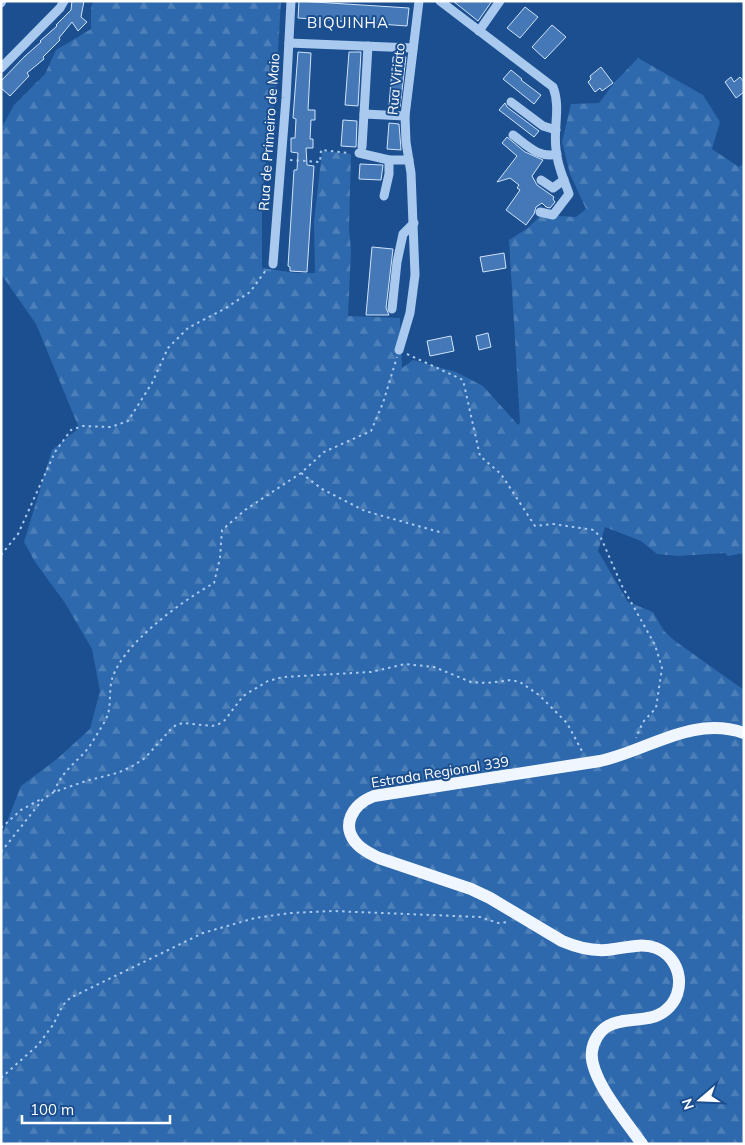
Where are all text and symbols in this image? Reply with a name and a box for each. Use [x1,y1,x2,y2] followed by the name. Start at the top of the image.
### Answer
[307,13,389,32] district label: BIQUINHA
[383,42,409,116] street label: Rua Viriato
[255,52,283,212] street label: Rua de Primeiro de Maio
[370,752,510,792] street label: Estrada Regional 339
[675,1075,725,1125] north arrow
[22,1092,170,1124] scale bar
[677,1096,698,1112] text: N
[30,1100,74,1119] text: 100 m

